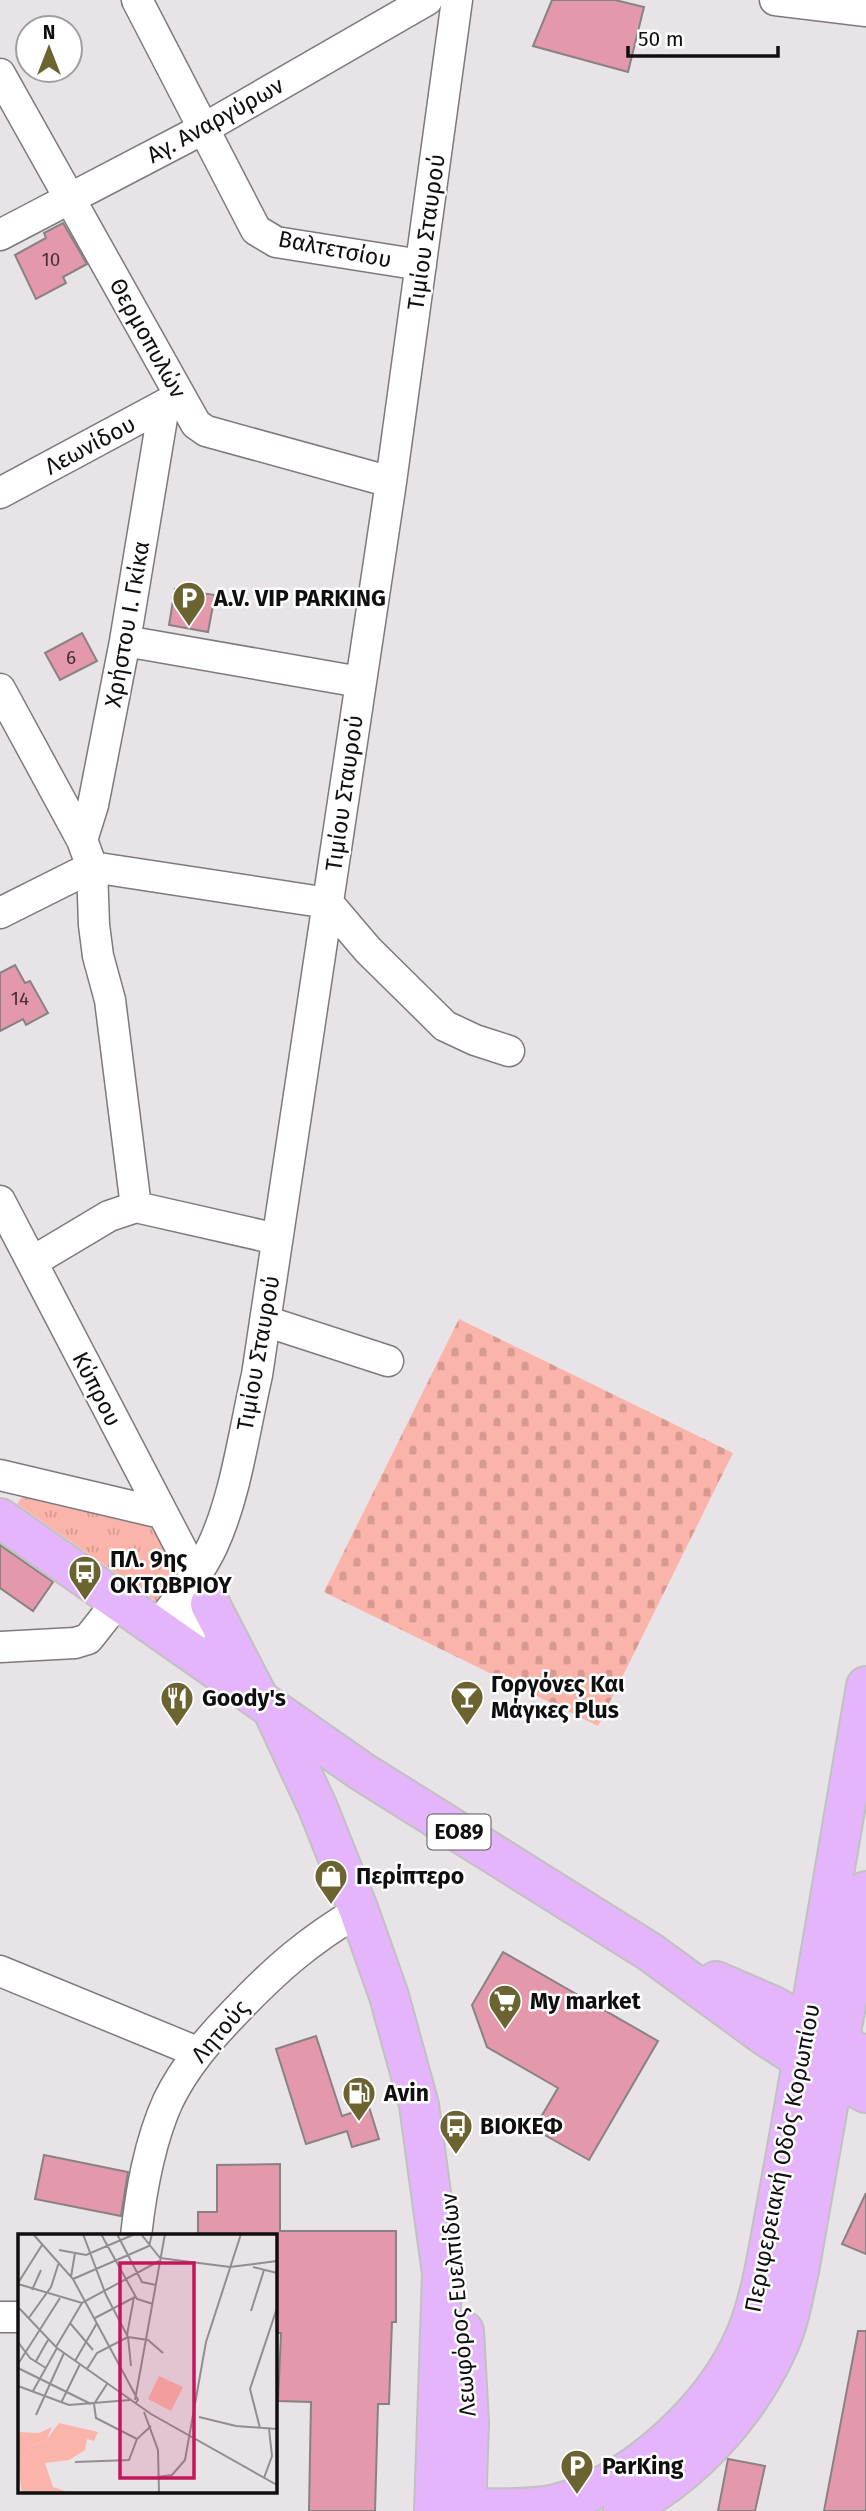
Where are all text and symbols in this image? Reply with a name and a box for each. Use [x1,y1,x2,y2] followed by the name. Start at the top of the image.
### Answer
[14,14,84,84] north arrow
[628,14,778,58] scale bar
[43,21,55,44] text: N
[638,26,684,52] text: 50 m
[142,71,288,169] street label: Αγ. Αναργύρων
[401,152,451,312] street label: Τιμίου Σταυρού
[276,224,394,274] street label: Βαλτετσίου
[42,248,60,271] house number: 10
[104,273,192,403] street label: Θερμοπυλών
[40,409,140,481] street label: Λεωνίδου
[99,539,155,709] street label: Χρήστου Ι. Γκίκα
[170,579,208,628] parking icon: A.V. VIP PARKING
[213,584,386,612] place label: A.V. VIP PARKING
[66,646,76,669] house number: 6
[319,713,369,873] street label: Τιμίου Σταυρού
[11,987,29,1010] house number: 14
[231,1273,285,1433] street label: Τιμίου Σταυρού
[66,1347,128,1431] street label: Κύπρου
[110,1545,232,1599] place label: ΠΛ. 9ης ΟΚΤΩΒΡΙΟΥ
[66,1553,104,1602] bus stop icon: ΠΛ. 9ης ΟΚΤΩΒΡΙΟΥ
[491,1670,625,1724] place label: Γοργόνες Και Μάγκες Plus
[448,1678,486,1727] bar icon: Γοργόνες Και Μάγκες Plus
[158,1679,196,1728] restaurant icon: Goody's
[202,1684,286,1712] place label: Goody's
[428,1814,490,1850] road number: ΕΟ89
[312,1857,350,1906] shop icon: Περίπτερο
[356,1862,464,1890] place label: Περίπτερο
[486,1982,524,2031] supermarket icon: My market
[530,1987,642,2015] place label: My market
[185,1994,255,2068] street label: Λητούς
[738,2001,826,2315] street label: Περιφερειακή Οδός Κορωπίου
[340,2074,378,2123] fuel station icon: Avin
[383,2079,429,2107] place label: Avin
[437,2107,475,2156] bus stop icon: ΒΙΟΚΕΦ
[480,2112,563,2140] place label: ΒΙΟΚΕΦ
[434,2192,482,2418] street label: Λεωφόρος Ευελπίδων
[18,2234,276,2494] inset map
[558,2447,596,2496] parking icon: ParKing
[602,2452,684,2480] place label: ParKing

